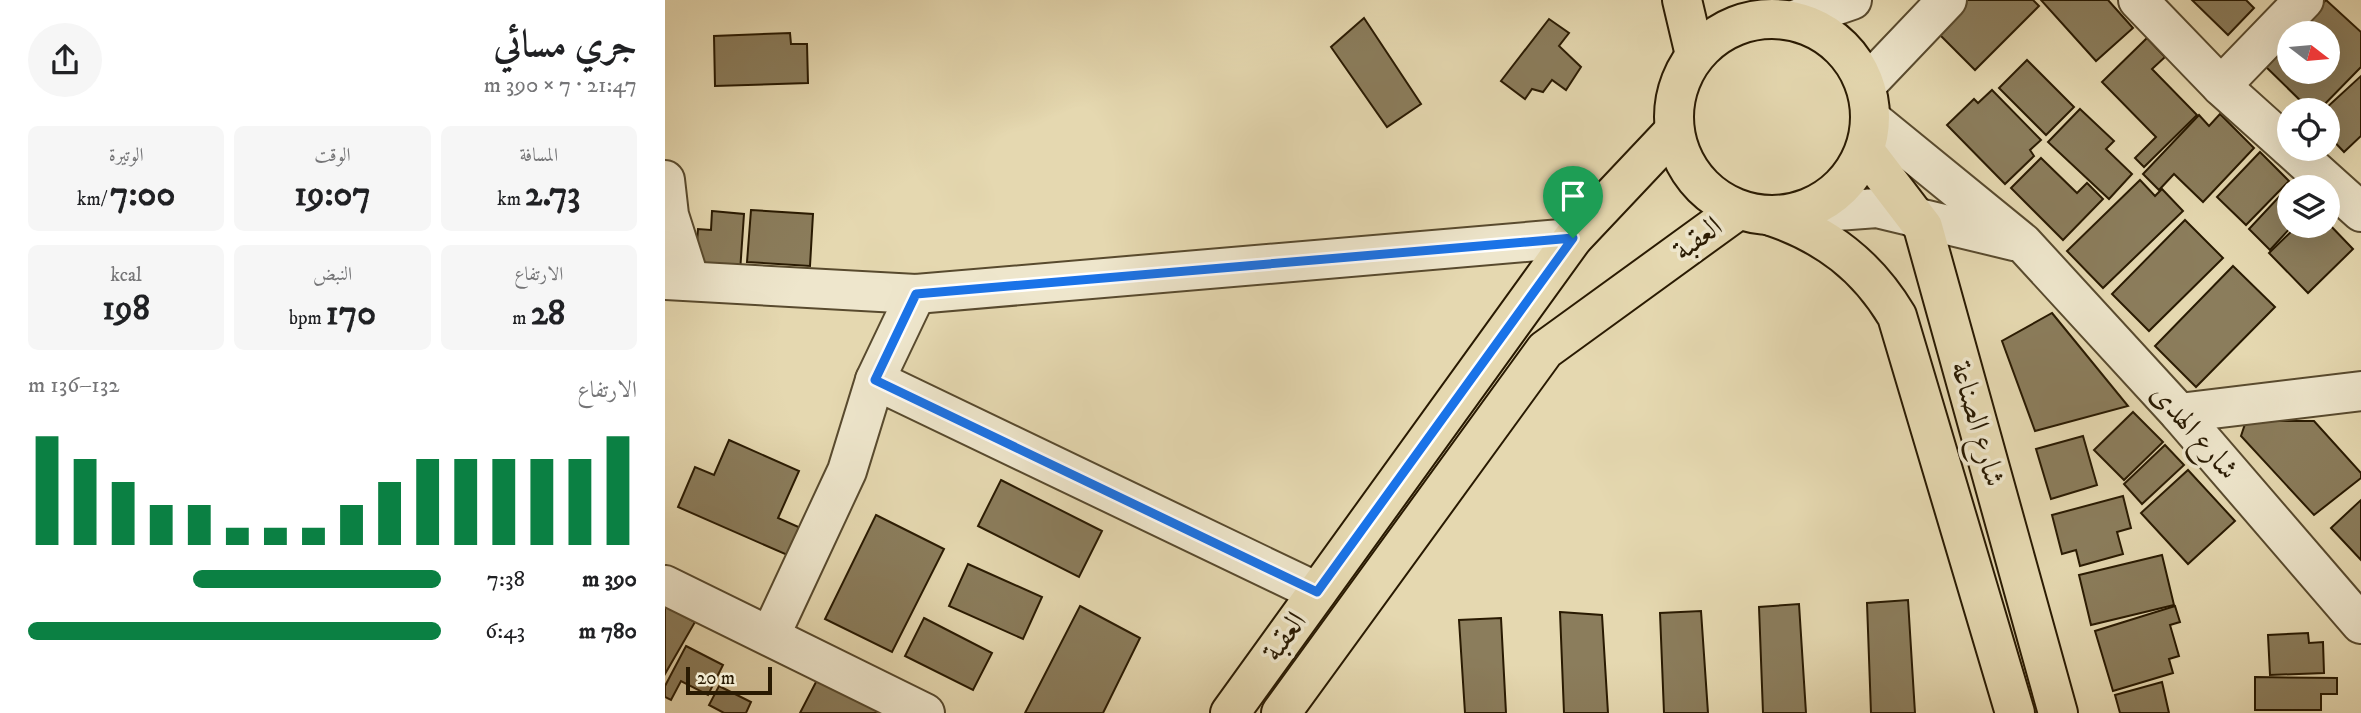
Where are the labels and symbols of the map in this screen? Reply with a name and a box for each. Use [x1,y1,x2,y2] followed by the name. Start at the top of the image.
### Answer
[2277,21,2340,84] north arrow
[1543,166,1603,238] pin
[1666,209,1730,269] street label: العقبة
[1937,357,2013,493] street label: شارع الصناعة
[2138,376,2246,491] street label: شارع الهدى
[1255,605,1315,669] street label: العقبة
[686,664,772,696] scale bar

